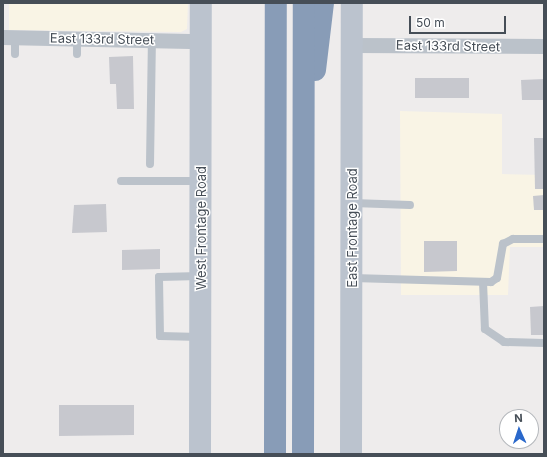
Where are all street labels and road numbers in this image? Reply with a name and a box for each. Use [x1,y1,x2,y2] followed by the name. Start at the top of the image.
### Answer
[50,30,154,48] street label: East 133rd Street
[396,37,500,55] street label: East 133rd Street
[193,166,209,290] street label: West Frontage Road
[344,168,360,288] street label: East Frontage Road

